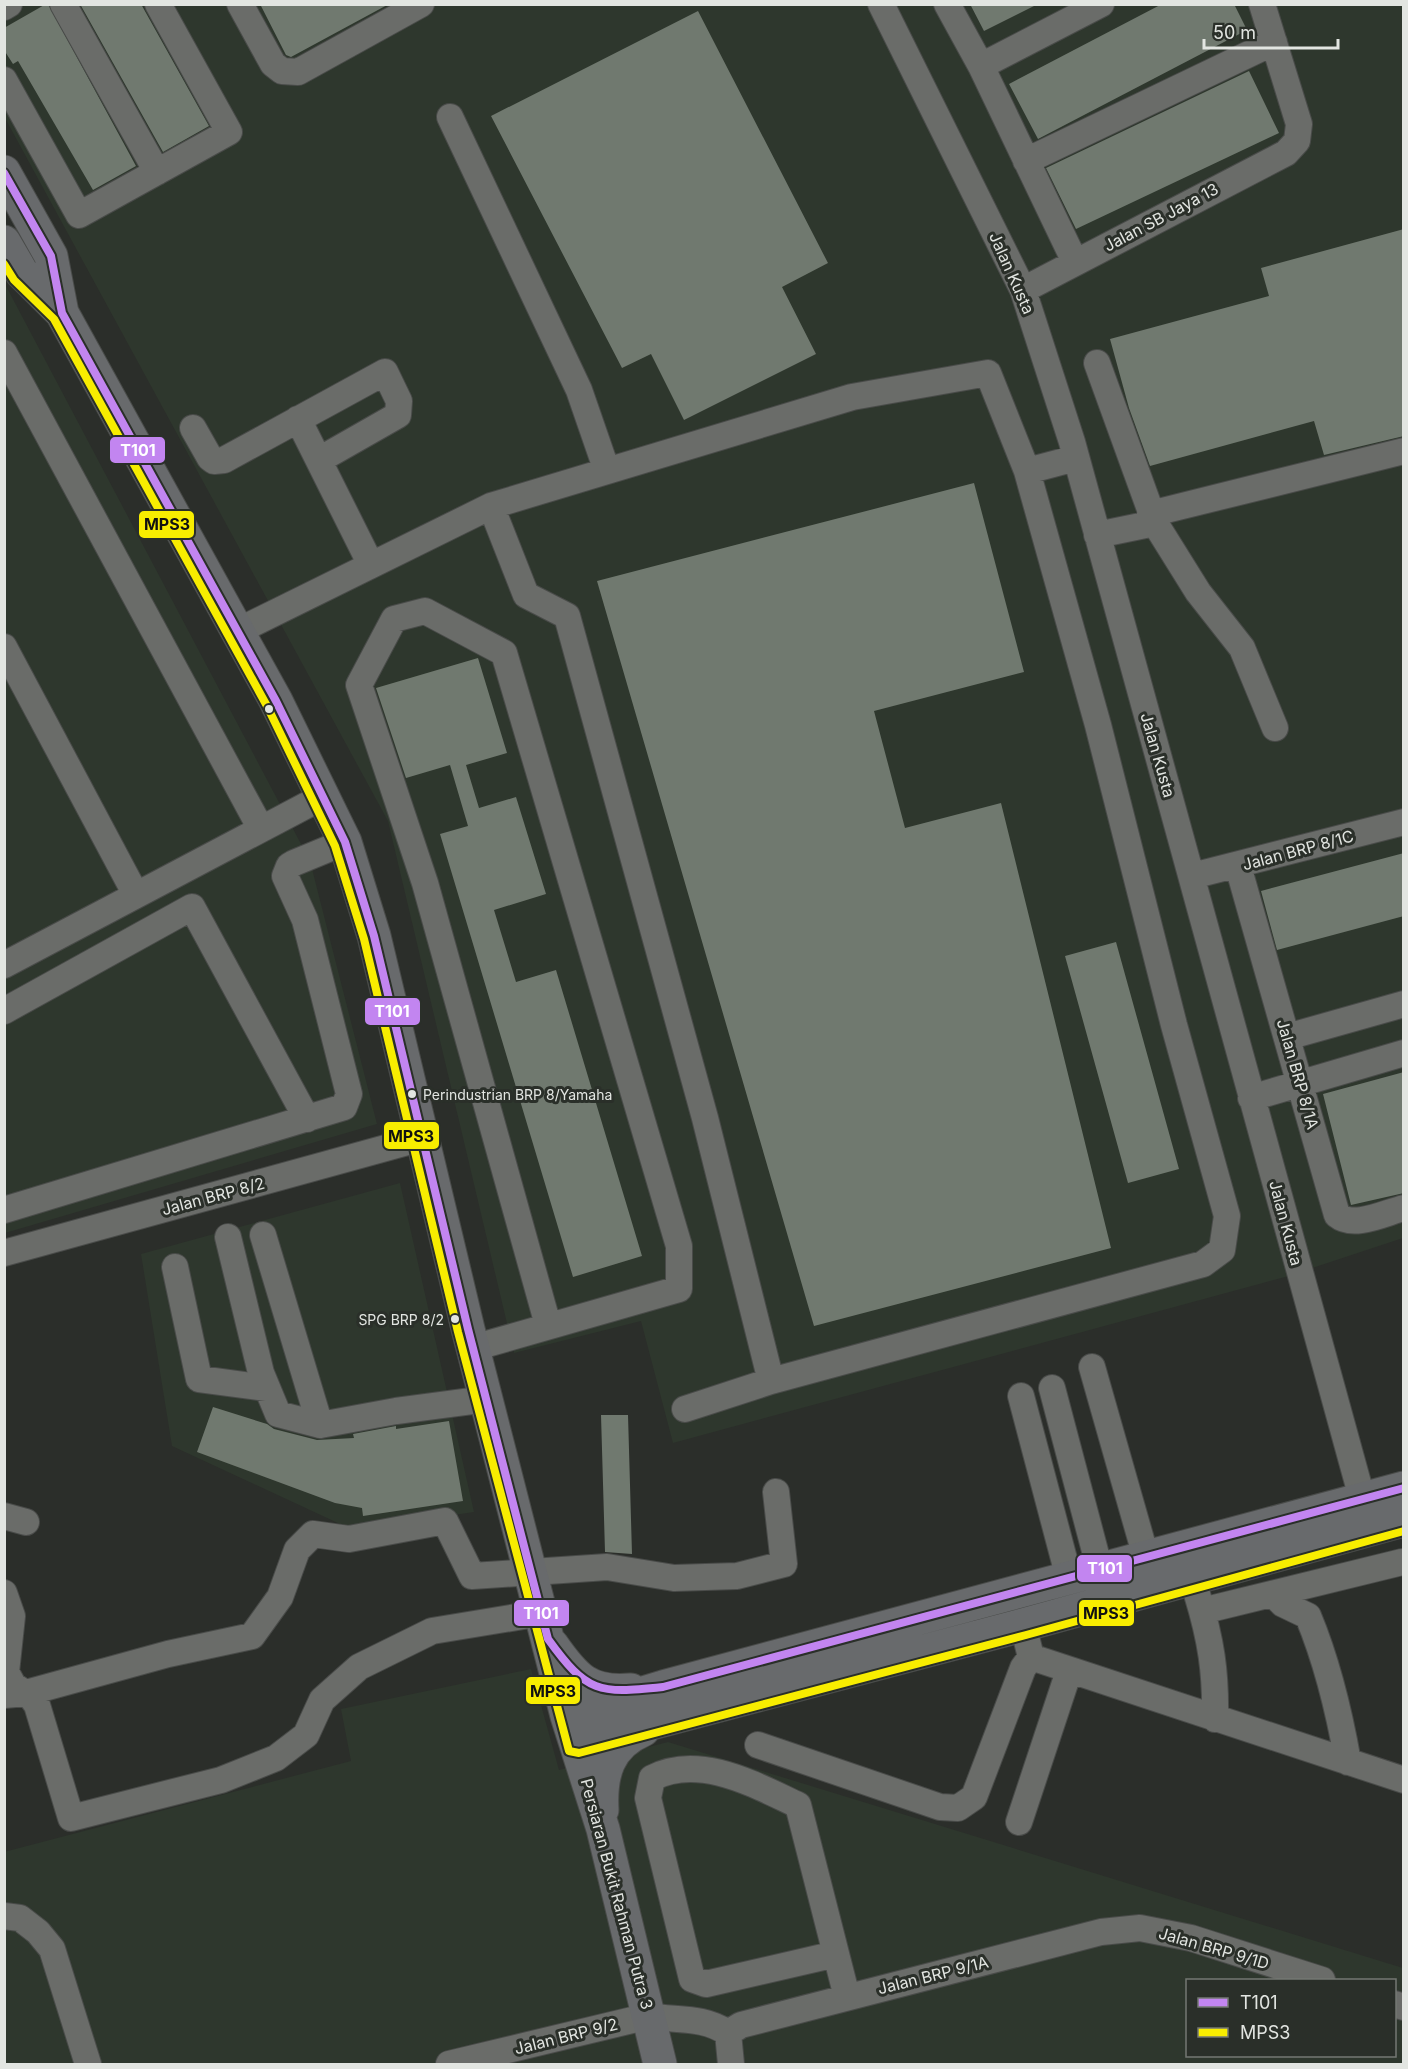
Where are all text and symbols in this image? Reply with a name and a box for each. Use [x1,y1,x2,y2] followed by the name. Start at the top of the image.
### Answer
[1204,12,1338,50] scale bar
[1213,22,1256,43] text: 50 m
[1100,178,1222,256] street label: Jalan SB Jaya 13
[985,229,1039,317] street label: Jalan Kusta
[109,436,166,464] line badge: T101
[120,440,156,460] text: T101
[138,510,195,539] line badge: MPS3
[144,514,190,534] text: MPS3
[263,703,275,715] unlabelled marker
[1136,710,1180,800] street label: Jalan Kusta
[1240,826,1356,874] street label: Jalan BRP 8/1C
[364,997,421,1026] line badge: T101
[374,1001,410,1021] text: T101
[1273,1017,1323,1131] street label: Jalan BRP 8/1A
[423,1086,612,1103] place label: Perindustrian BRP 8/Yamaha
[406,1088,418,1100] marker: Perindustrian BRP 8/Yamaha
[383,1121,440,1150] line badge: MPS3
[388,1126,434,1146] text: MPS3
[159,1173,267,1219] street label: Jalan BRP 8/2
[1265,1178,1307,1268] street label: Jalan Kusta
[358,1311,444,1328] place label: SPG BRP 8/2
[449,1313,461,1325] marker: SPG BRP 8/2
[1076,1554,1133,1583] line badge: T101
[1087,1558,1123,1578] text: T101
[513,1599,570,1627] line badge: T101
[1078,1599,1135,1627] line badge: MPS3
[523,1603,559,1623] text: T101
[1083,1603,1129,1623] text: MPS3
[525,1676,581,1705] line badge: MPS3
[530,1681,576,1701] text: MPS3
[577,1776,657,2012] street label: Persiaran Bukit Rahman Putra 3
[1156,1923,1272,1973] street label: Jalan BRP 9/1D
[875,1952,991,1998] street label: Jalan BRP 9/1A
[1186,1979,1396,2057] legend
[1240,1992,1278,2013] text: T101
[512,2013,620,2059] street label: Jalan BRP 9/2
[1240,2022,1290,2043] text: MPS3

